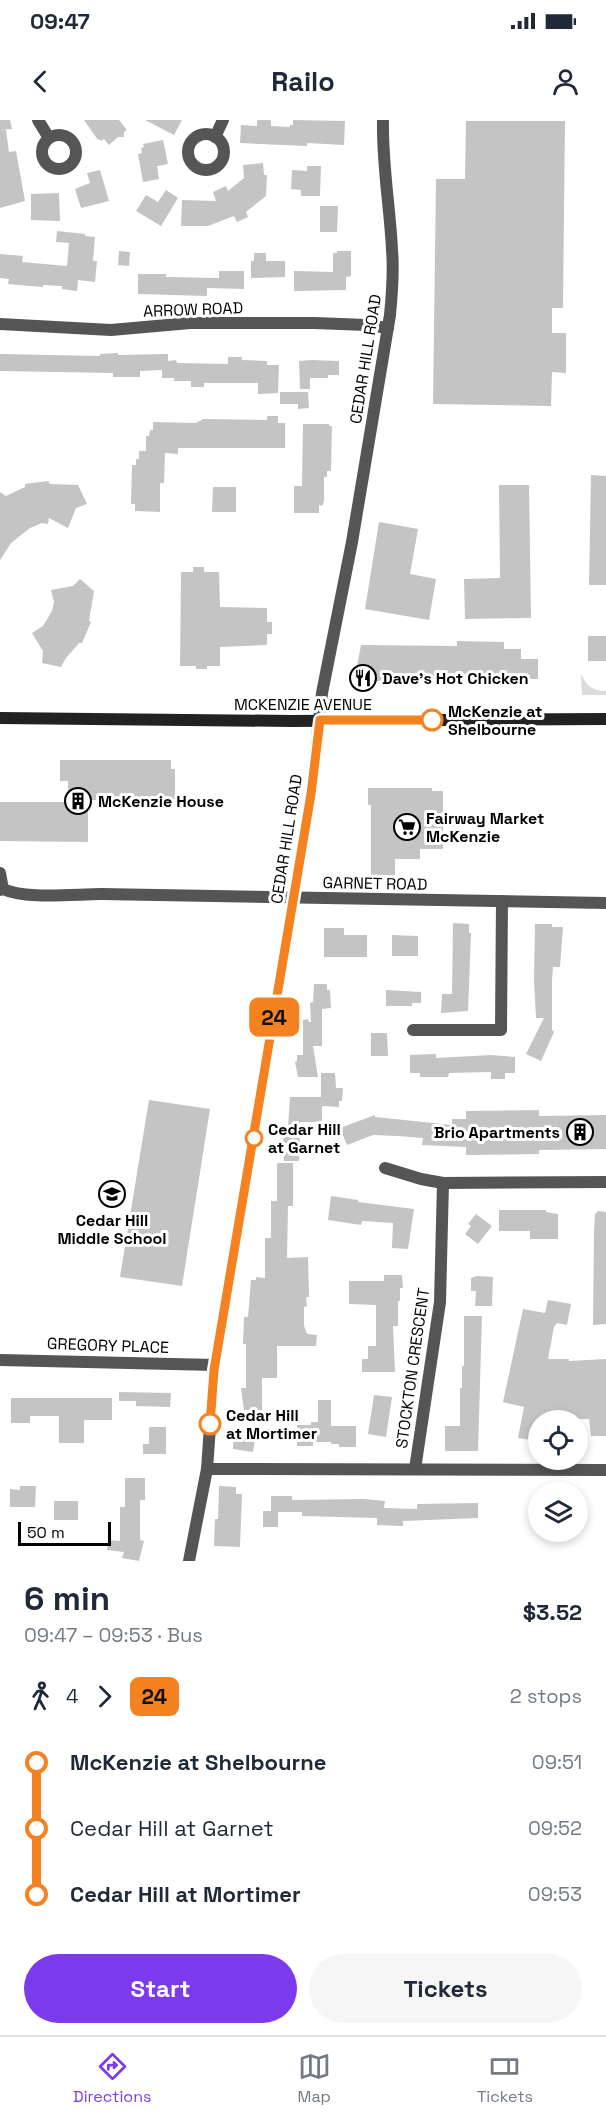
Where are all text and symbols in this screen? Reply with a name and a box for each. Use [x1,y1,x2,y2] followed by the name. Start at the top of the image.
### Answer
[30,7,90,35] text: 09:47
[271,64,335,99] text: Railo
[24,65,57,98] icon: back
[549,65,582,98] icon: person
[345,293,386,425] street label: CEDAR HILL ROAD
[143,297,243,322] street label: ARROW ROAD
[348,663,378,693] restaurant icon: Dave's Hot Chicken
[382,668,529,689] place label: Dave's Hot Chicken
[234,694,372,715] street label: MCKENZIE AVENUE
[448,701,542,740] place label: McKenzie at Shelbourne
[421,709,443,731] marker: McKenzie at Shelbourne
[266,773,307,905] street label: CEDAR HILL ROAD
[63,786,93,816] building icon: McKenzie House
[98,791,224,812] place label: McKenzie House
[426,808,544,847] place label: Fairway Market McKenzie
[392,812,422,842] supermarket icon: Fairway Market McKenzie
[322,872,428,895] street label: GARNET ROAD
[247,998,301,1036] line badge: 24
[261,1004,287,1031] text: 24
[565,1117,595,1147] building icon: Brio Apartments
[268,1119,341,1158] place label: Cedar Hill at Garnet
[434,1122,560,1143] place label: Brio Apartments
[245,1129,263,1147] marker: Cedar Hill at Garnet
[97,1179,127,1209] school or university icon: Cedar Hill Middle School
[57,1210,167,1249] place label: Cedar Hill Middle School
[391,1286,434,1450] street label: STOCKTON CRESCENT
[47,1333,169,1358] street label: GREGORY PLACE
[226,1405,317,1444] place label: Cedar Hill at Mortimer
[528,1410,588,1542] map controls
[528,1410,588,1470] button: locate
[199,1413,221,1435] marker: Cedar Hill at Mortimer
[528,1482,588,1542] button: layers
[18,1519,111,1546] scale bar
[27,1522,65,1543] text: 50 m
[24,1578,110,1620] text: 6 min
[523,1598,582,1626] text: $3.52
[24,1622,203,1648] text: 09:47 – 09:53 · Bus
[24,1680,57,1713] icon: walk
[88,1680,121,1713] icon: forward
[66,1683,79,1709] text: 4
[142,1683,167,1710] text: 24
[510,1683,582,1709] text: 2 stops
[70,1748,327,1776] text: McKenzie at Shelbourne
[532,1749,582,1775] text: 09:51
[70,1814,274,1842] text: Cedar Hill at Garnet
[528,1815,582,1841] text: 09:52
[70,1880,301,1908] text: Cedar Hill at Mortimer
[528,1881,582,1907] text: 09:53
[24,1954,297,2023] button: Start
[309,1954,582,2023] button: Tickets
[73,2050,151,2107] tab: Directions
[298,2050,331,2107] tab: Map
[477,2050,533,2107] tab: Tickets

